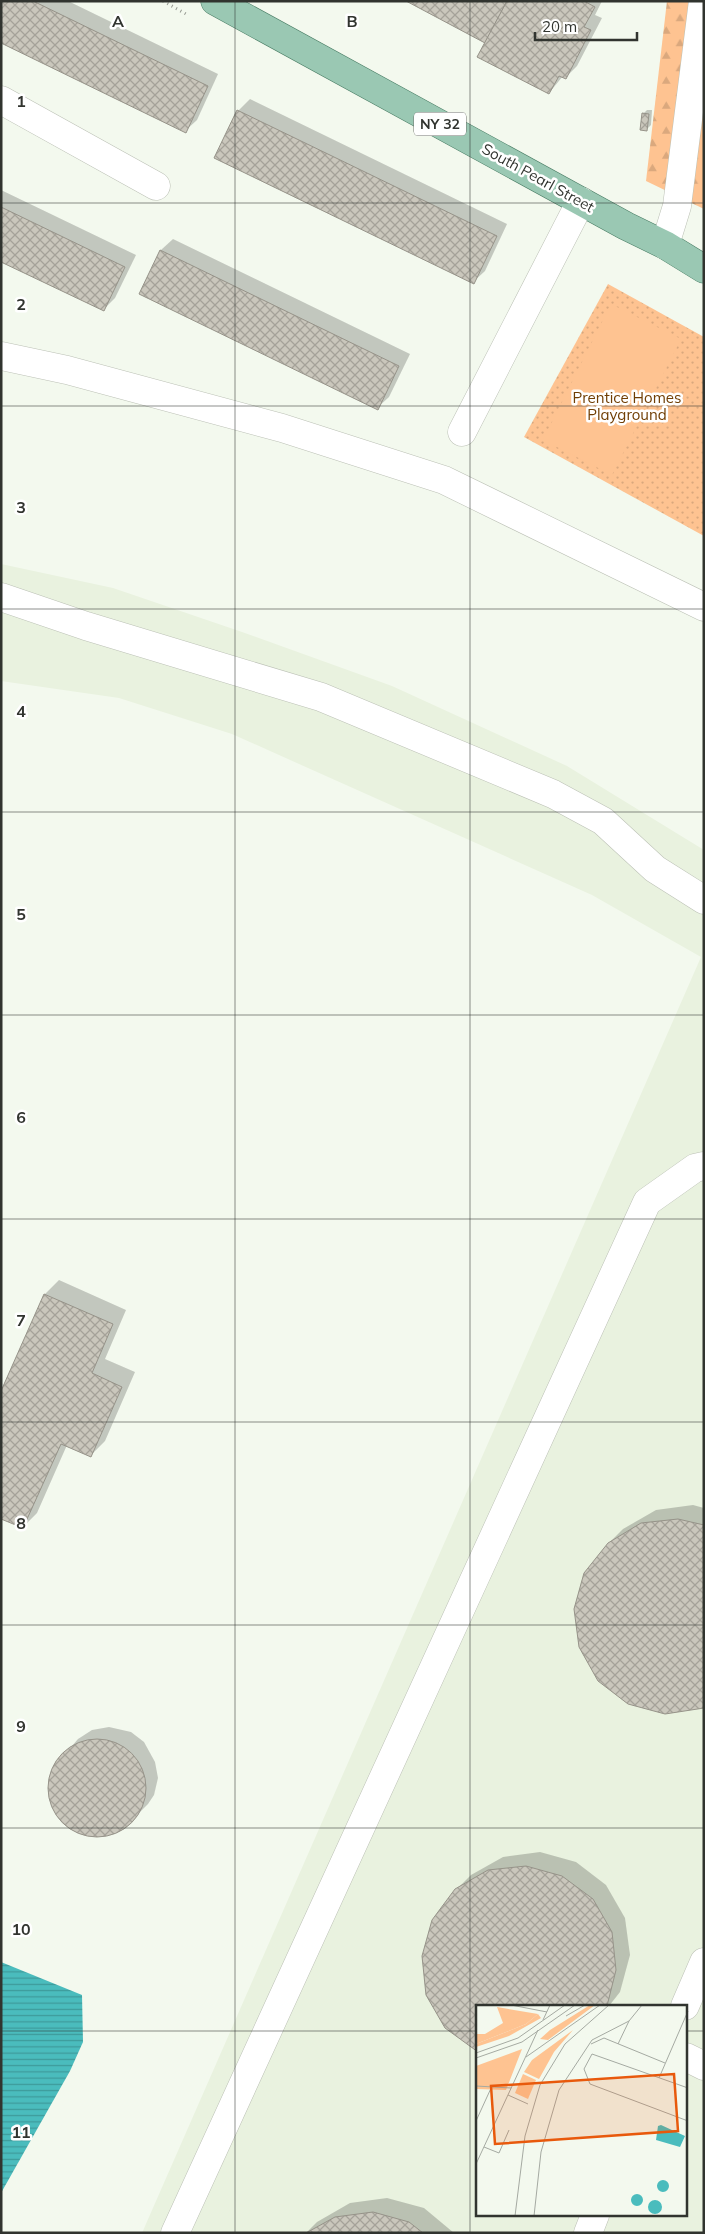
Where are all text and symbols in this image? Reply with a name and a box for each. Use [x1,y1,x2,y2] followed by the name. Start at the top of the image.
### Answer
[535,10,638,42] scale bar
[112,11,124,31] text: A
[346,11,358,31] text: B
[542,17,577,36] text: 20 m
[16,91,26,111] text: 1
[414,112,466,136] road number: NY 32
[479,139,598,216] street label: South Pearl Street
[16,294,26,314] text: 2
[573,388,681,424] park label: Prentice Homes Playground
[16,497,26,517] text: 3
[16,701,26,721] text: 4
[16,904,26,924] text: 5
[16,1107,26,1127] text: 6
[16,1310,26,1330] text: 7
[16,1513,26,1533] text: 8
[16,1716,26,1736] text: 9
[11,1919,31,1939] text: 10
[476,2005,688,2216] inset map
[11,2122,31,2142] text: 11

